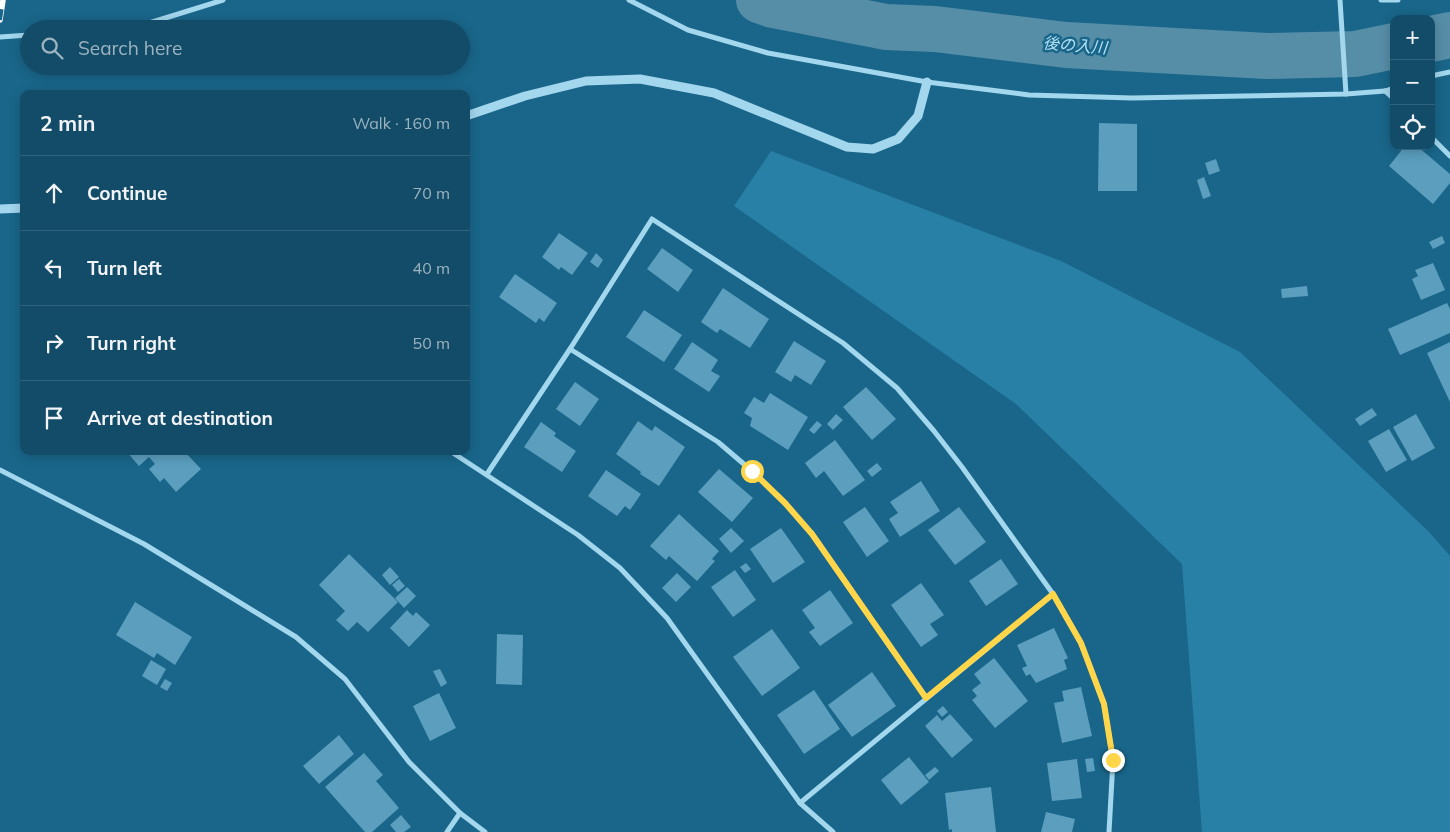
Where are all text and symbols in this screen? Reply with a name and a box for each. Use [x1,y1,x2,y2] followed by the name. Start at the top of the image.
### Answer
[1390,15,1435,150] map controls
[1390,15,1435,60] button: +
[20,20,470,75] search box
[1042,32,1110,58] water label: 後の入川
[38,34,66,62] icon: search
[78,36,182,60] text: Search here
[1390,60,1435,105] button: −
[1390,105,1435,150] button: locate
[40,110,95,136] text: 2 min
[352,113,450,133] text: Walk · 160 m
[40,179,68,207] icon: ahead
[87,181,167,205] text: Continue
[413,183,450,203] text: 70 m
[40,254,68,282] icon: left
[87,256,162,280] text: Turn left
[413,258,450,278] text: 40 m
[40,329,68,357] icon: right
[87,331,176,355] text: Turn right
[413,333,450,353] text: 50 m
[40,404,68,432] icon: arrive
[87,406,273,430] text: Arrive at destination
[741,460,764,483] route start
[1102,749,1125,772] route end

